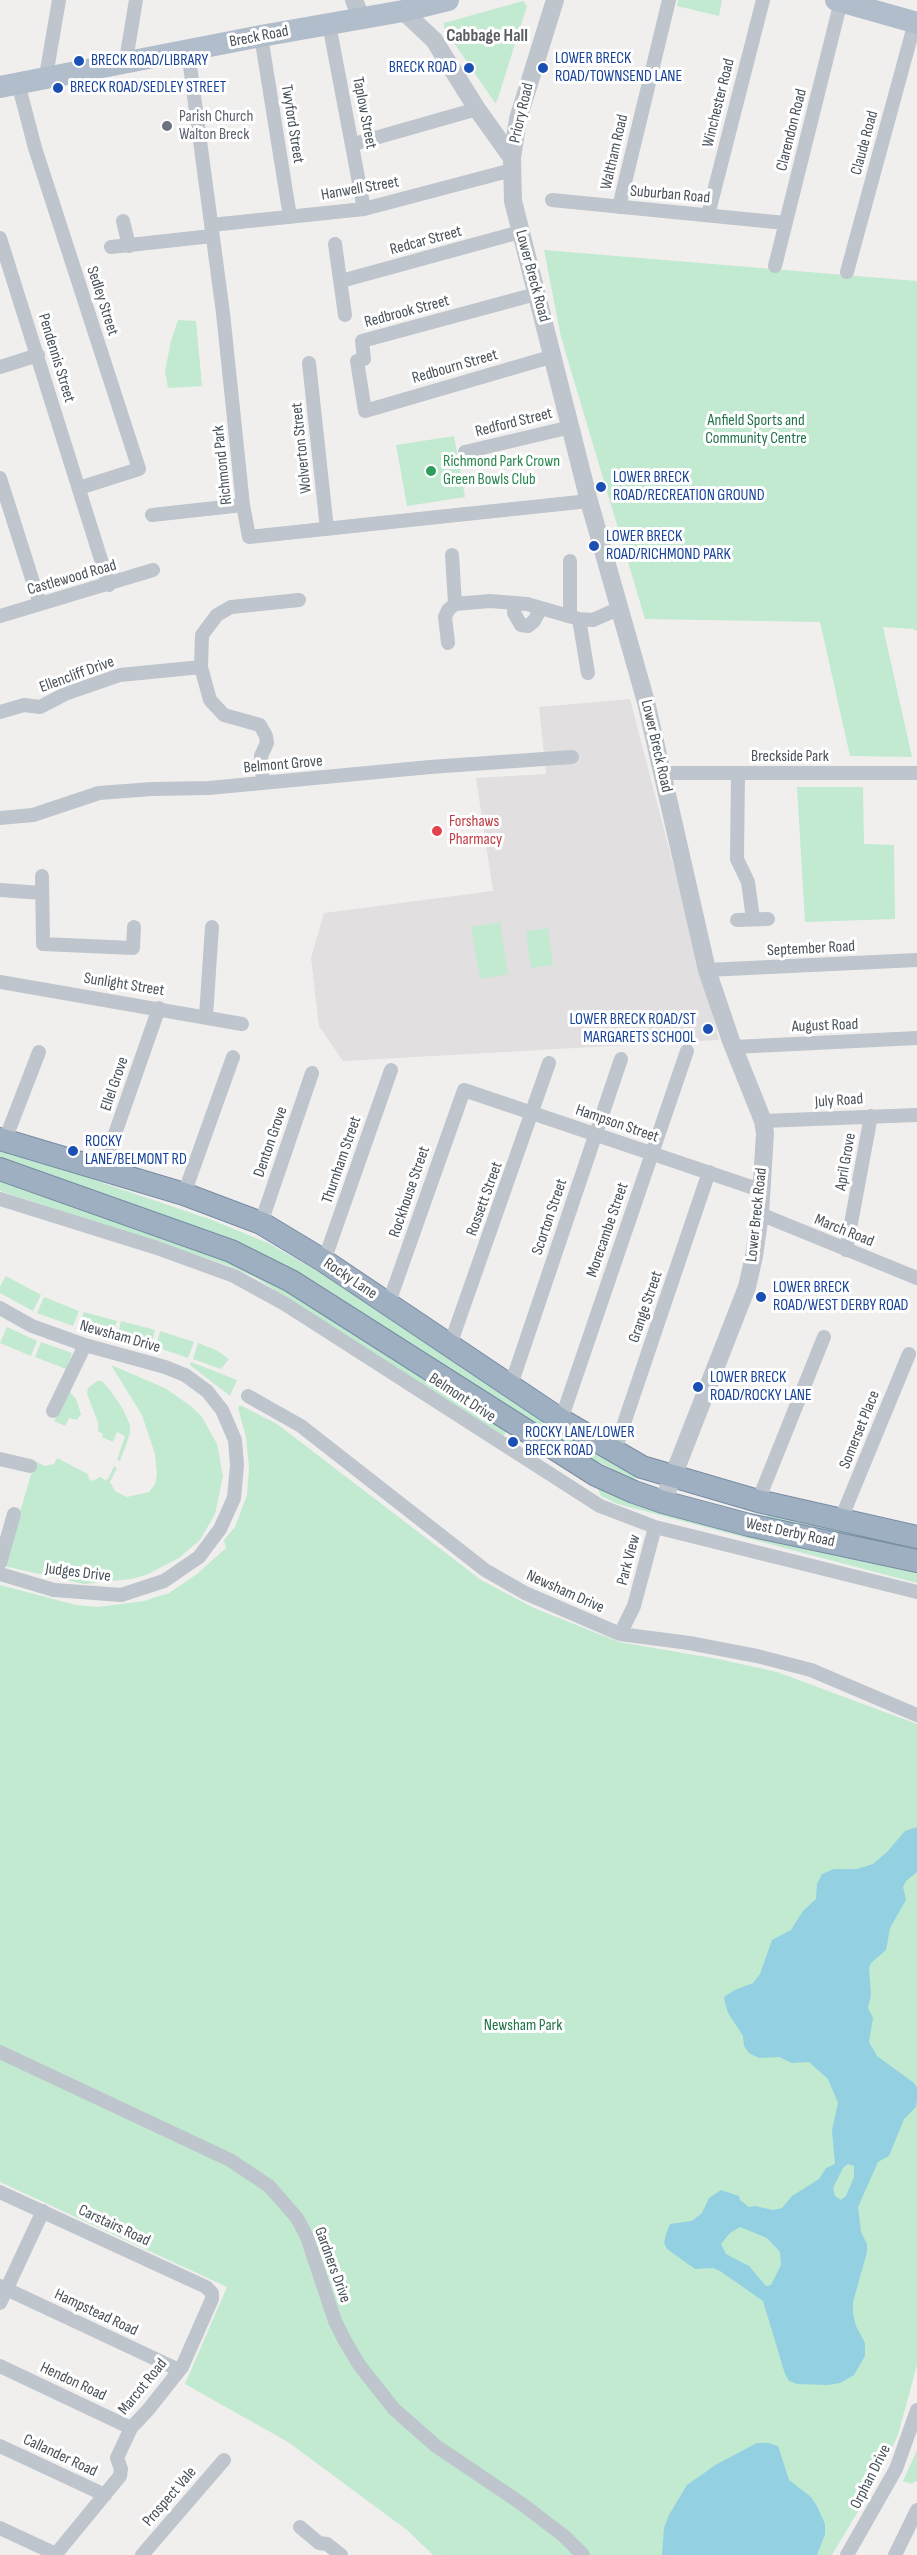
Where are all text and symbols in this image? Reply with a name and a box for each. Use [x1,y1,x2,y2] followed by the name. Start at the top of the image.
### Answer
[228,22,290,52] street label: Breck Road
[446,25,528,47] district label: Cabbage Hall
[555,49,682,87] place label: LOWER BRECK ROAD/TOWNSEND LANE
[91,51,208,71] place label: BRECK ROAD/LIBRARY
[72,54,86,68] marker: BRECK ROAD/LIBRARY
[699,57,739,149] street label: Winchester Road
[389,58,457,78] place label: BRECK ROAD
[462,61,476,75] marker: BRECK ROAD
[536,61,550,75] marker: LOWER BRECK ROAD/TOWNSEND LANE
[348,75,380,151] street label: Taplow Street
[70,78,226,98] place label: BRECK ROAD/SEDLEY STREET
[51,81,65,95] marker: BRECK ROAD/SEDLEY STREET
[506,81,538,145] street label: Priory Road
[276,83,308,165] street label: Twyford Street
[773,87,811,173] street label: Clarendon Road
[179,107,253,145] place label: Parish Church Walton Breck
[847,109,883,177] street label: Claude Road
[597,113,633,191] street label: Waltham Road
[160,119,174,133] marker: Parish Church Walton Breck
[320,173,400,205] street label: Hanwell Street
[629,182,711,208] street label: Suburban Road
[388,222,464,260] street label: Redcar Street
[511,228,553,324] street label: Lower Breck Road
[82,264,122,338] street label: Sedley Street
[363,291,451,333] street label: Redbrook Street
[33,311,79,405] street label: Pendennis Street
[410,346,500,388] street label: Redbourn Street
[288,401,316,495] street label: Wolverton Street
[474,404,554,442] street label: Redford Street
[705,411,807,449] park label: Anfield Sports and Community Centre
[209,424,237,506] street label: Richmond Park
[443,452,560,490] place label: Richmond Park Crown Green Bowls Club
[424,464,438,478] marker: Richmond Park Crown Green Bowls Club
[613,468,765,506] place label: LOWER BRECK ROAD/RECREATION GROUND
[594,480,608,494] marker: LOWER BRECK ROAD/RECREATION GROUND
[606,527,731,565] place label: LOWER BRECK ROAD/RICHMOND PARK
[587,539,601,553] marker: LOWER BRECK ROAD/RICHMOND PARK
[25,556,119,600] street label: Castlewood Road
[37,653,117,697] street label: Ellencliff Drive
[636,698,676,794] street label: Lower Breck Road
[751,747,829,767] street label: Breckside Park
[243,752,323,778] street label: Belmont Grove
[449,812,502,850] place label: Forshaws Pharmacy
[430,824,444,838] marker: Forshaws Pharmacy
[766,937,856,961] street label: September Road
[82,969,166,1001] street label: Sunlight Street
[569,1010,696,1048] place label: LOWER BRECK ROAD/ST MARGARETS SCHOOL
[791,1015,859,1037] street label: August Road
[701,1022,715,1036] marker: LOWER BRECK ROAD/ST MARGARETS SCHOOL
[97,1054,133,1114] street label: Ellel Grove
[814,1090,864,1112] street label: July Road
[573,1101,661,1147] street label: Hampson Street
[250,1104,292,1180] street label: Denton Grove
[318,1114,366,1206] street label: Thurnham Street
[85,1132,187,1170] place label: ROCKY LANE/BELMONT RD
[831,1132,861,1192] street label: April Grove
[66,1144,80,1158] marker: ROCKY LANE/BELMONT RD
[385,1144,435,1240] street label: Rockhouse Street
[463,1159,507,1239] street label: Rossett Street
[743,1167,771,1263] street label: Lower Breck Road
[528,1176,572,1258] street label: Scorton Street
[583,1180,633,1280] street label: Morecambe Street
[811,1210,877,1252] street label: March Road
[320,1254,380,1304] street label: Rocky Lane
[625,1269,667,1345] street label: Grange Street
[773,1278,908,1316] place label: LOWER BRECK ROAD/WEST DERBY ROAD
[754,1290,768,1304] marker: LOWER BRECK ROAD/WEST DERBY ROAD
[77,1316,163,1358] street label: Newsham Drive
[710,1368,812,1406] place label: LOWER BRECK ROAD/ROCKY LANE
[425,1369,499,1427] street label: Belmont Drive
[691,1380,705,1394] marker: LOWER BRECK ROAD/ROCKY LANE
[836,1388,884,1472] street label: Somerset Place
[525,1423,635,1461] place label: ROCKY LANE/LOWER BRECK ROAD
[506,1435,520,1449] marker: ROCKY LANE/LOWER BRECK ROAD
[744,1514,836,1552] street label: West Derby Road
[613,1533,645,1587] street label: Park View
[44,1559,112,1587] street label: Judges Drive
[523,1566,607,1618] street label: Newsham Drive
[484,2016,562,2036] park label: Newsham Park
[75,2201,153,2251] street label: Carstairs Road
[309,2225,355,2305] street label: Gardners Drive
[51,2285,141,2341] street label: Hampstead Road
[114,2355,172,2419] street label: Marcot Road
[37,2358,109,2406] street label: Hendon Road
[20,2430,100,2482] street label: Callander Road
[847,2442,895,2512] street label: Orphan Drive
[139,2463,201,2531] street label: Prospect Vale

